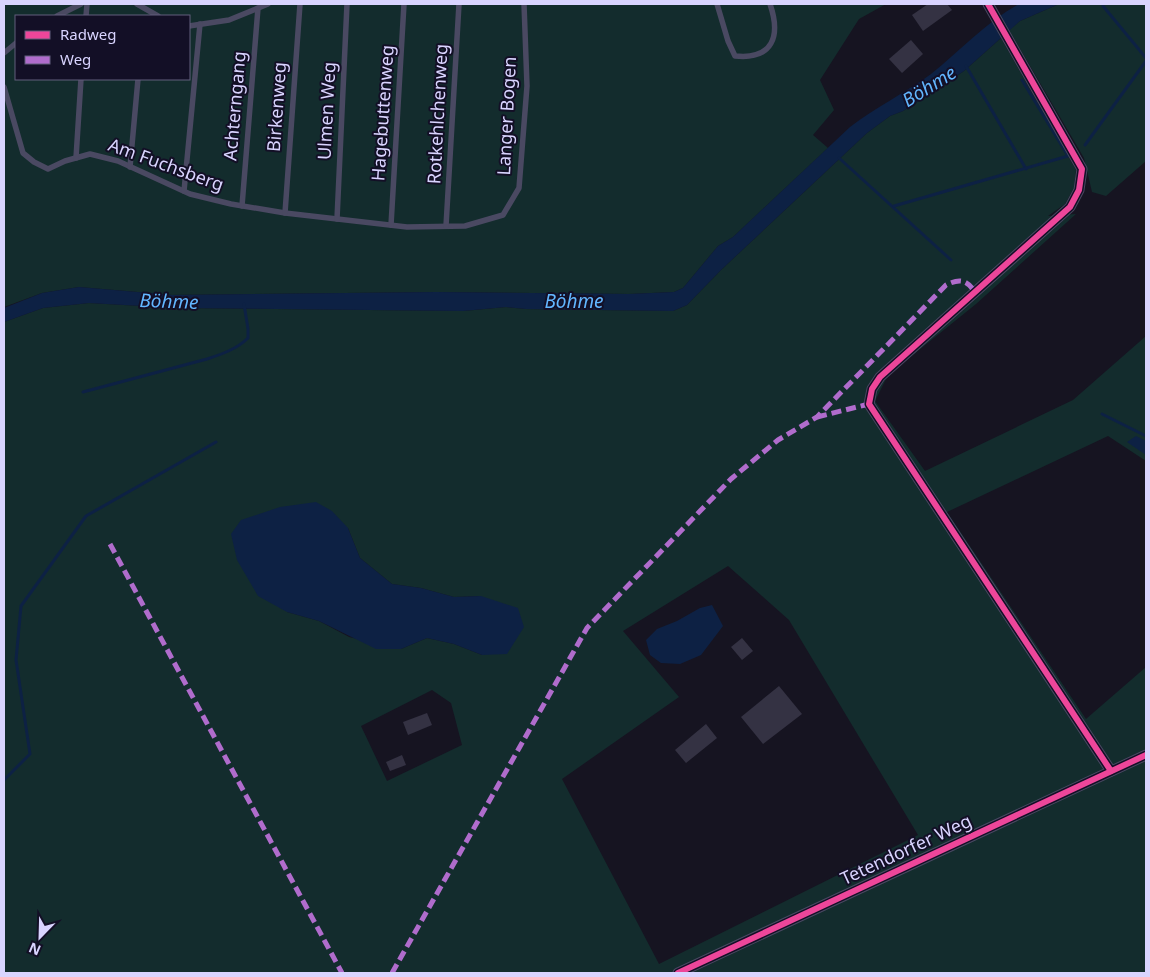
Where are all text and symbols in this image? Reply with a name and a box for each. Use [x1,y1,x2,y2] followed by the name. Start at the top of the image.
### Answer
[15,15,190,80] legend
[60,24,116,44] text: Radweg
[421,43,453,185] street label: Rotkehlchenweg
[365,44,399,182] street label: Hagebuttenweg
[60,49,91,69] text: Weg
[217,50,251,162] street label: Achterngang
[491,56,521,176] street label: Langer Bogen
[897,59,961,113] water label: Böhme
[261,61,291,153] street label: Birkenweg
[311,61,341,161] street label: Ulmen Weg
[105,132,227,196] street label: Am Fuchsberg
[139,287,199,315] water label: Böhme
[544,288,604,314] water label: Böhme
[836,808,975,890] street label: Tetendorfer Weg
[15,912,65,962] north arrow
[26,938,44,960] text: N

